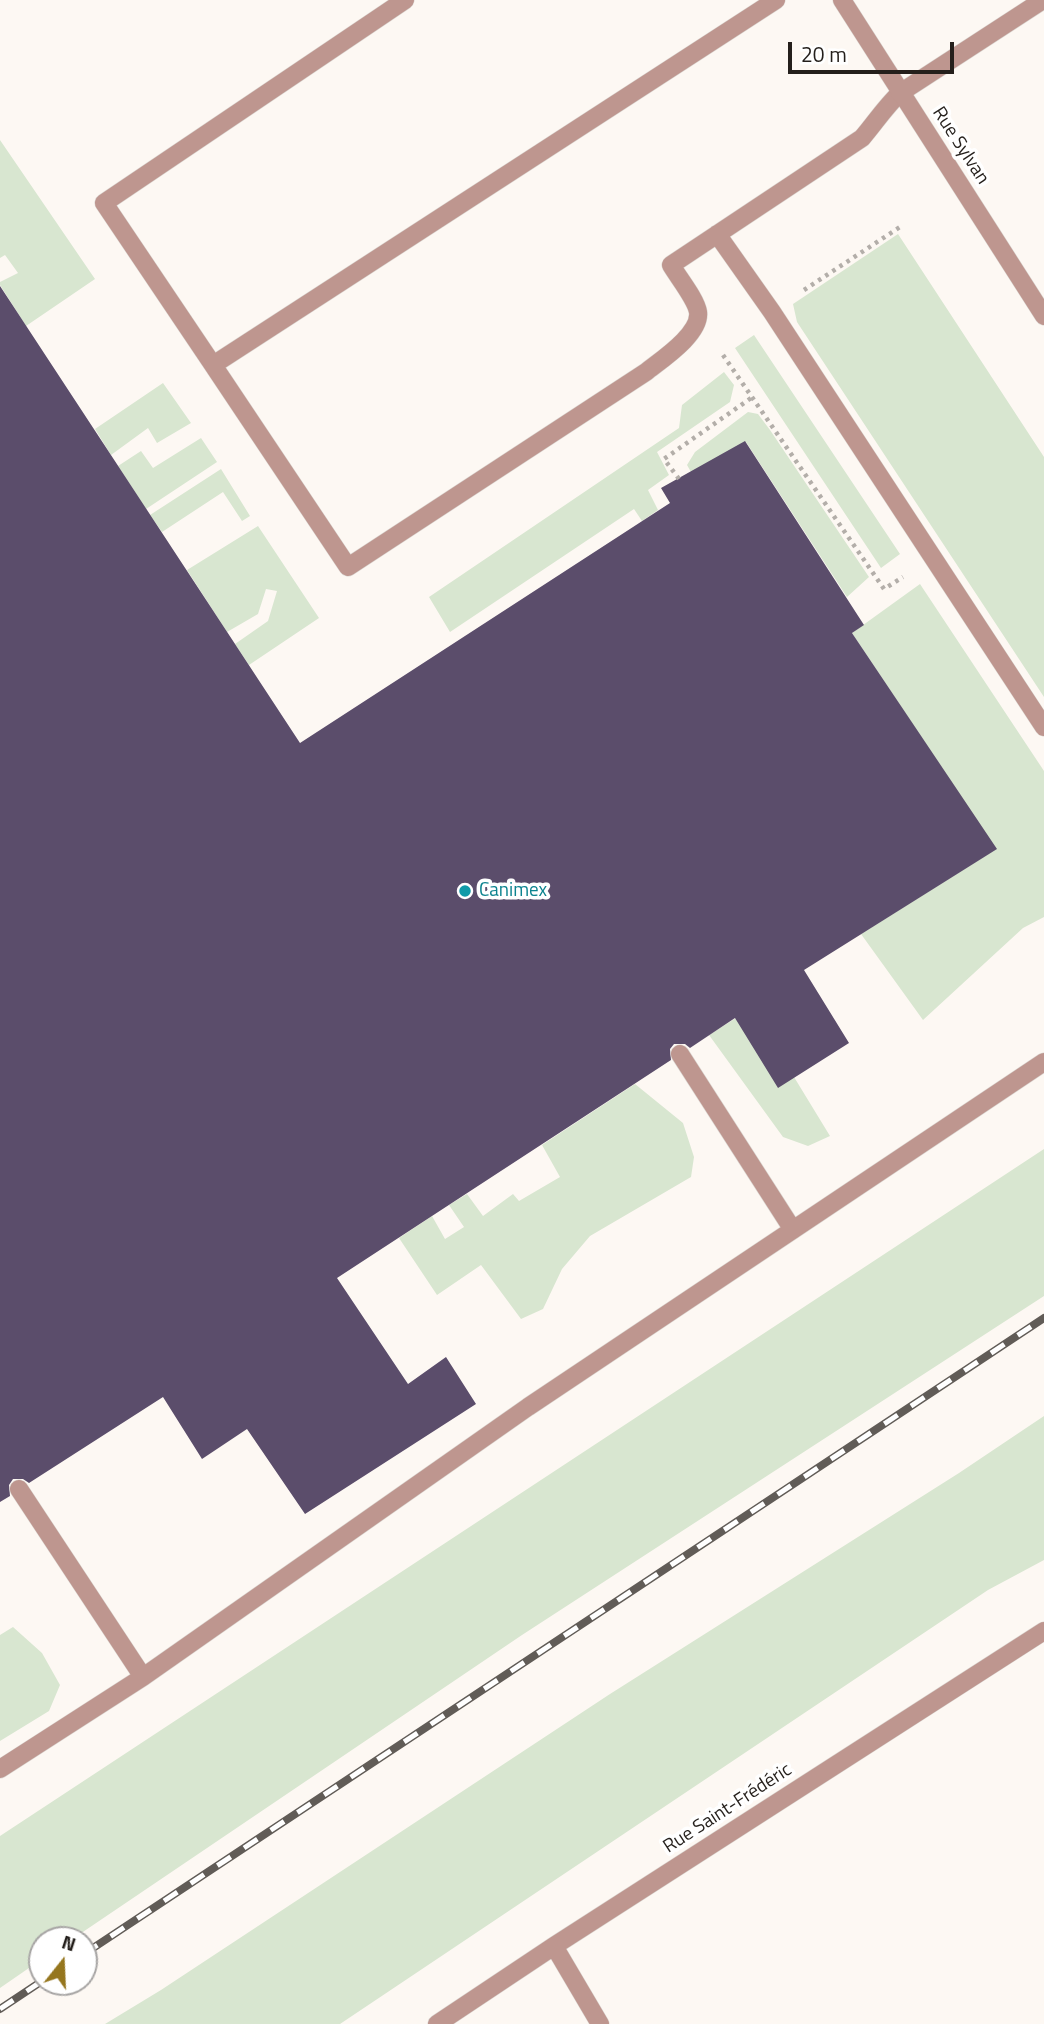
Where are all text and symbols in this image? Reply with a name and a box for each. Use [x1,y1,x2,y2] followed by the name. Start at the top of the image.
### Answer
[792,28,958,72] scale bar
[801,38,847,70] text: 20 m
[927,103,993,189] street label: Rue Sylvan
[479,880,547,902] place label: Canimex
[457,883,473,899] marker: Canimex
[660,1759,796,1859] street label: Rue Saint-Frédéric
[28,1926,98,1996] north arrow
[58,1927,80,1958] text: N

